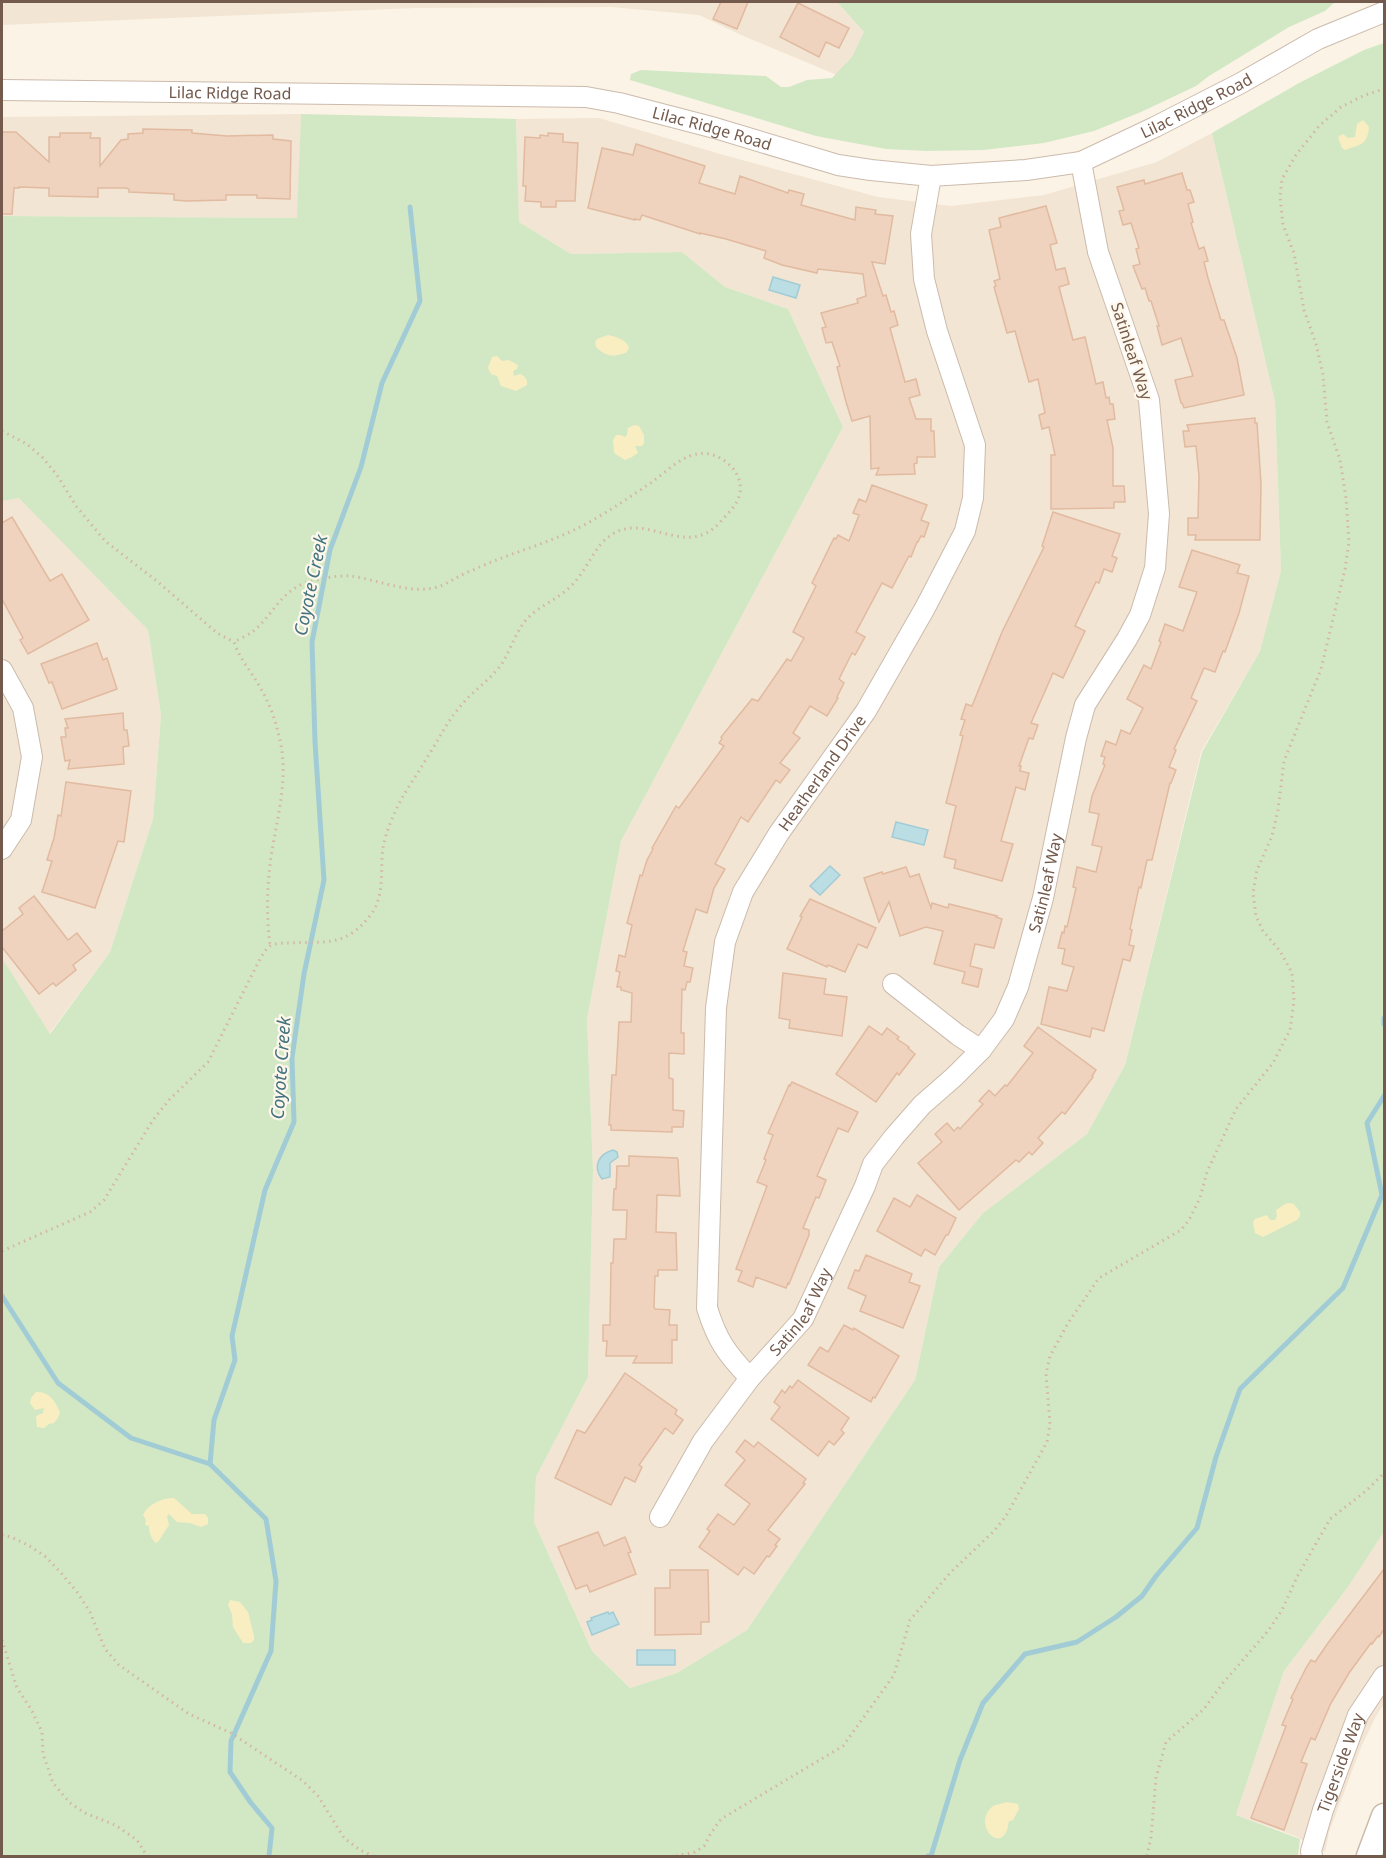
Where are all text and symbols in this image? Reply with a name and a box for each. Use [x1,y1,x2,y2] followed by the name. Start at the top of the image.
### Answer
[1137,68,1256,143] street label: Lilac Ridge Road
[168,81,292,104] street label: Lilac Ridge Road
[650,101,774,155] street label: Lilac Ridge Road
[1106,300,1158,403] street label: Satinleaf Way
[288,531,333,638] water label: Coyote Creek
[773,710,871,835] street label: Heatherland Drive
[1023,831,1067,935] street label: Satinleaf Way
[264,1015,296,1120] water label: Coyote Creek
[764,1263,837,1360] street label: Satinleaf Way
[1312,1709,1369,1816] street label: Tigerside Way

